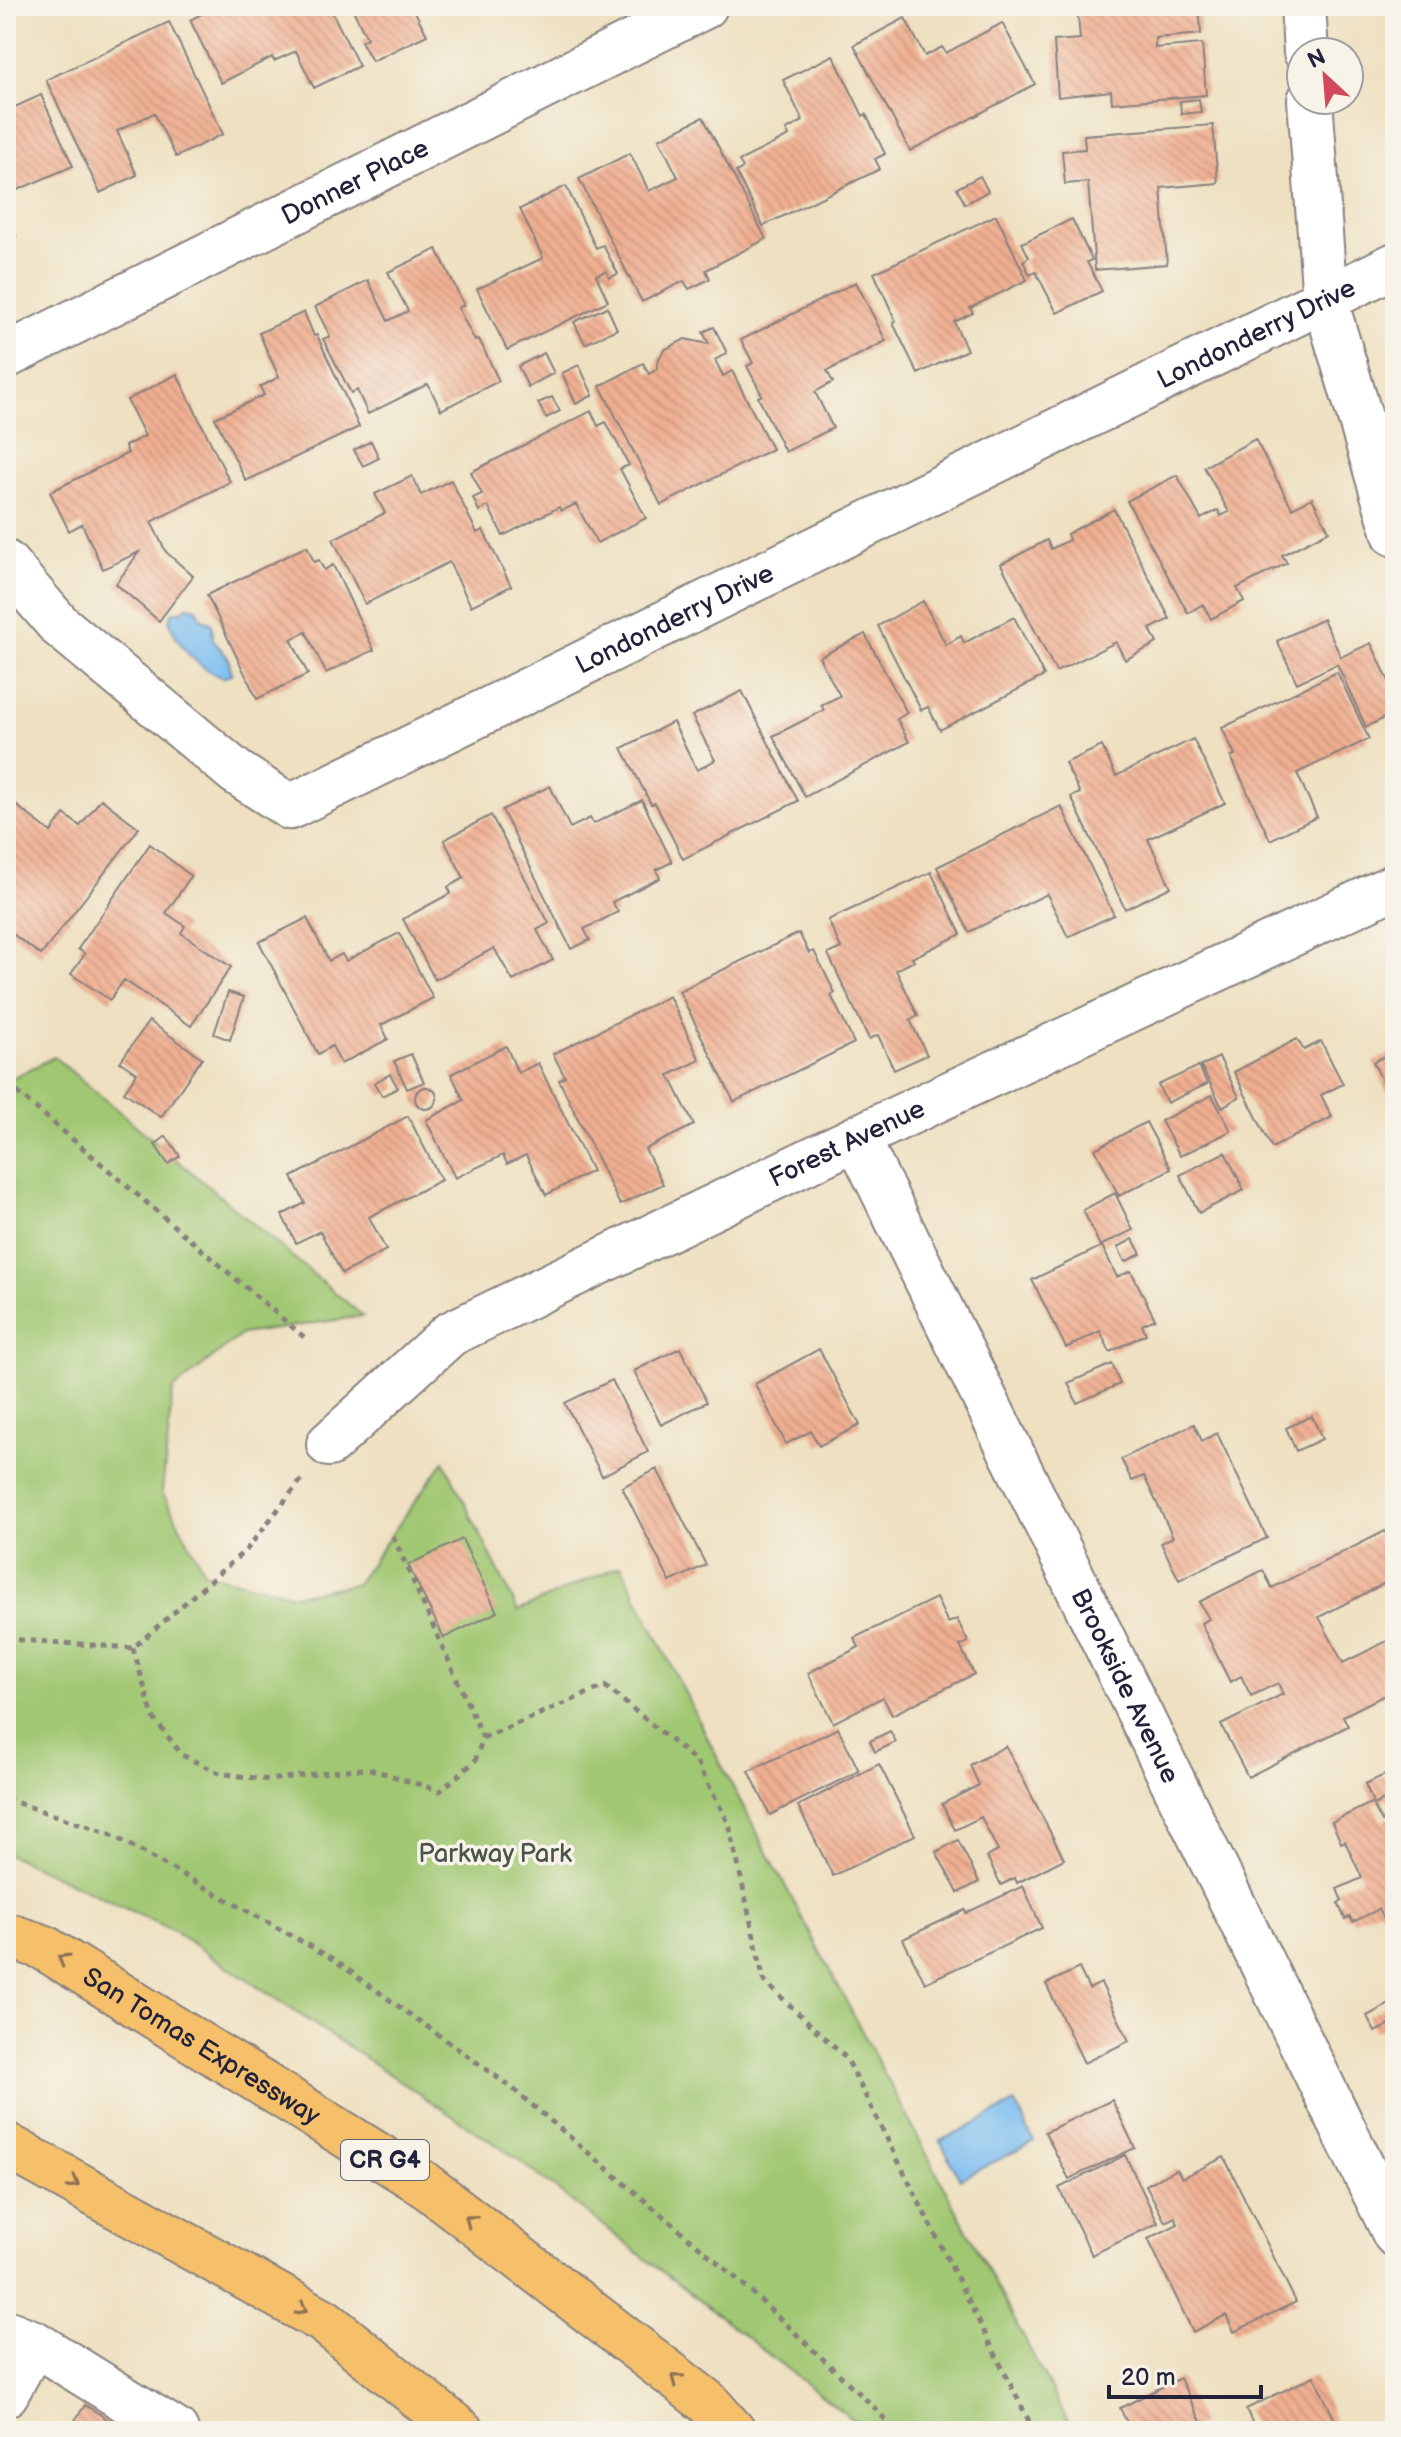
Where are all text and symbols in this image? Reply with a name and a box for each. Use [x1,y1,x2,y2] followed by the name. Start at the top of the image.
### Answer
[1285,36,1365,116] north arrow
[1304,44,1330,75] text: N
[277,133,434,233] street label: Donner Place
[1153,273,1361,396] street label: Londonderry Drive
[571,558,779,681] street label: Londonderry Drive
[765,1094,930,1195] street label: Forest Avenue
[1064,1584,1185,1789] street label: Brookside Avenue
[418,1839,572,1870] park label: Parkway Park
[57,1954,71,1969] one-way arrow
[77,1962,326,2132] street label: San Tomas Expressway
[341,2140,429,2180] road number: CR G4
[66,2173,80,2189] one-way arrow
[464,2216,479,2230] one-way arrow
[294,2299,308,2314] one-way arrow
[1109,2349,1261,2399] scale bar
[1121,2363,1176,2392] text: 20 m
[670,2374,685,2388] one-way arrow

